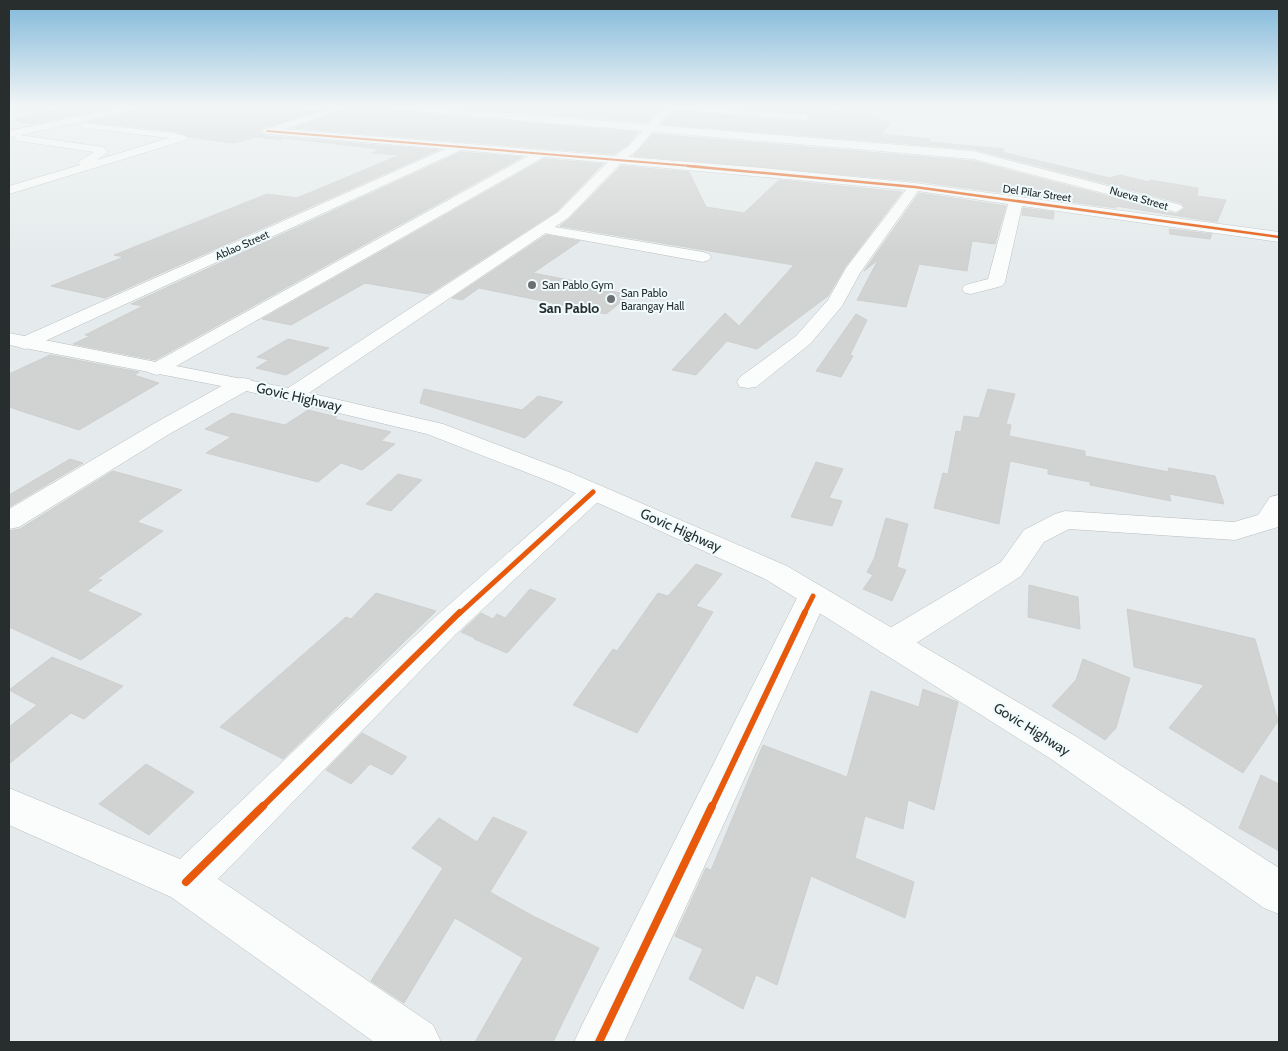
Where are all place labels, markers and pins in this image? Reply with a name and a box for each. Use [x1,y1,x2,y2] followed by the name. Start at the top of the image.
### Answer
[542,278,614,292] place label: San Pablo Gym
[526,279,538,291] marker: San Pablo Gym
[621,286,685,313] place label: San Pablo Barangay Hall
[605,293,617,305] marker: San Pablo Barangay Hall

